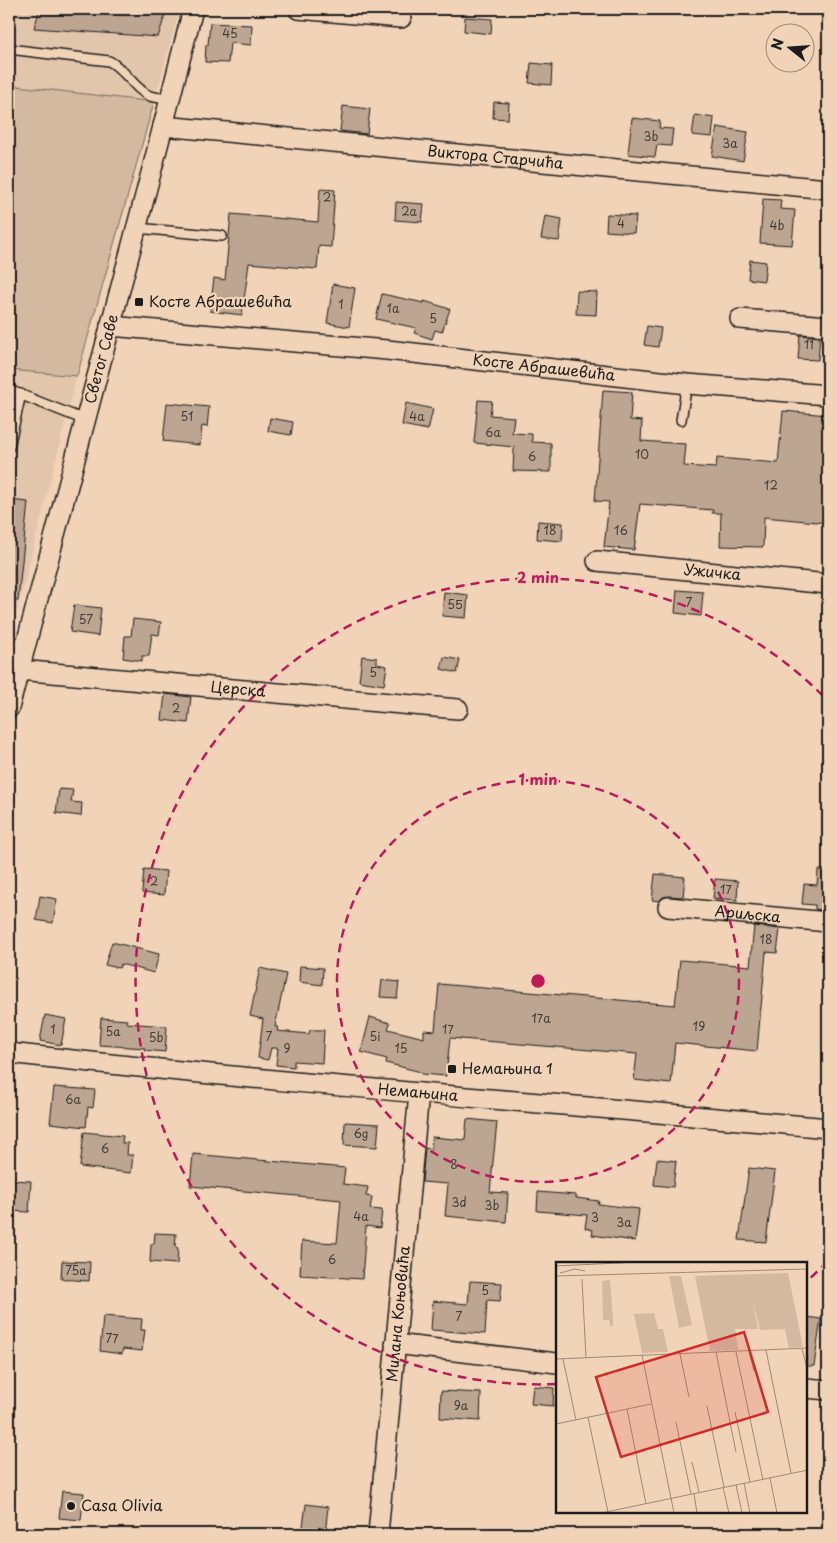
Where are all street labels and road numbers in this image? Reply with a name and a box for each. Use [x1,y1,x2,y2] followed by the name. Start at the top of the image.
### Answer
[427,138,565,174] street label: Виктора Старчића
[77,311,123,406] street label: Светог Саве
[472,347,617,386] street label: Косте Абрашевића
[683,557,743,585] street label: Ужичка
[210,674,267,702] street label: Церска
[714,898,782,928] street label: Ариљска
[377,1076,460,1106] street label: Немањина
[379,1244,415,1383] street label: Милана Коњовића

